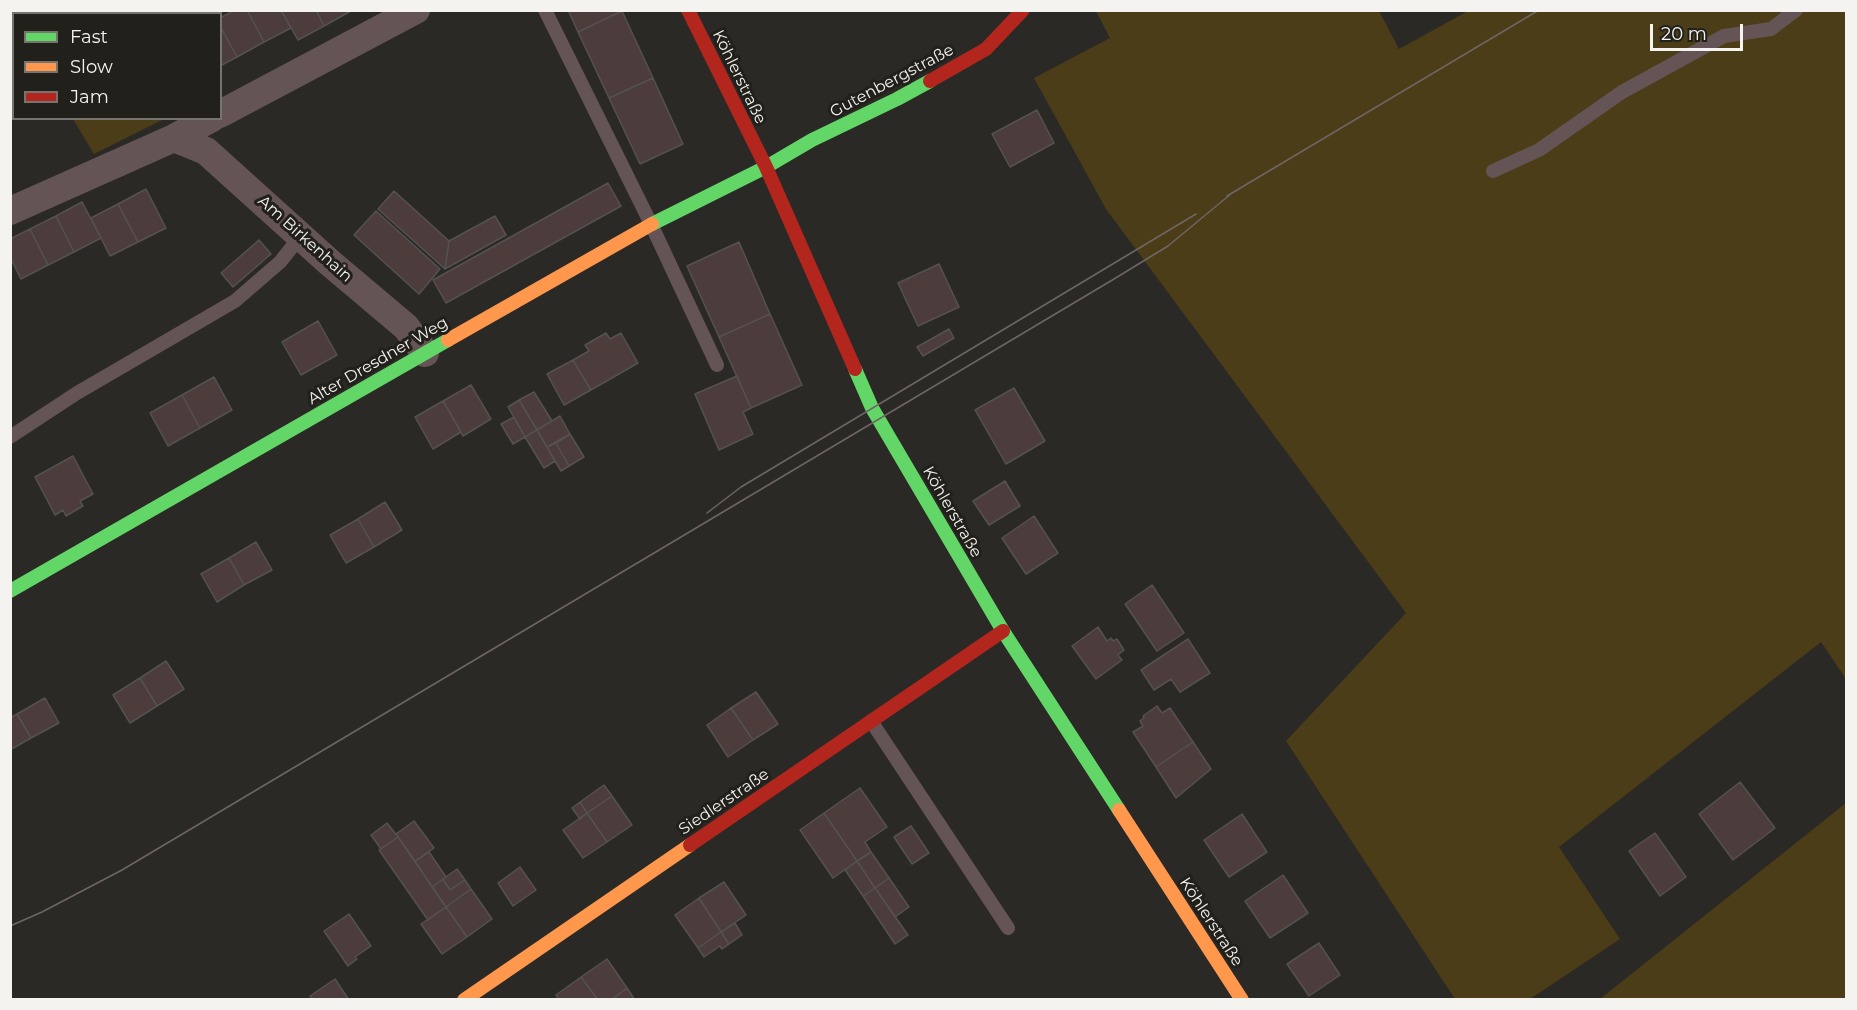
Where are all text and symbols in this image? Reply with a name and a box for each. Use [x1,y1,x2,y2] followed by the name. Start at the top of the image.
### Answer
[12,12,222,120] legend
[1653,12,1746,50] scale bar
[1661,23,1707,45] text: 20 m
[70,26,108,48] text: Fast
[708,27,770,127] street label: Köhlerstraße
[827,40,957,122] street label: Gutenbergstraße
[70,56,113,78] text: Slow
[70,86,109,108] text: Jam
[254,192,356,286] street label: Am Birkenhain
[305,313,451,409] street label: Alter Dresdner Weg
[918,463,986,561] street label: Köhlerstraße
[675,765,773,839] street label: Siedlerstraße
[1175,874,1247,970] street label: Köhlerstraße

